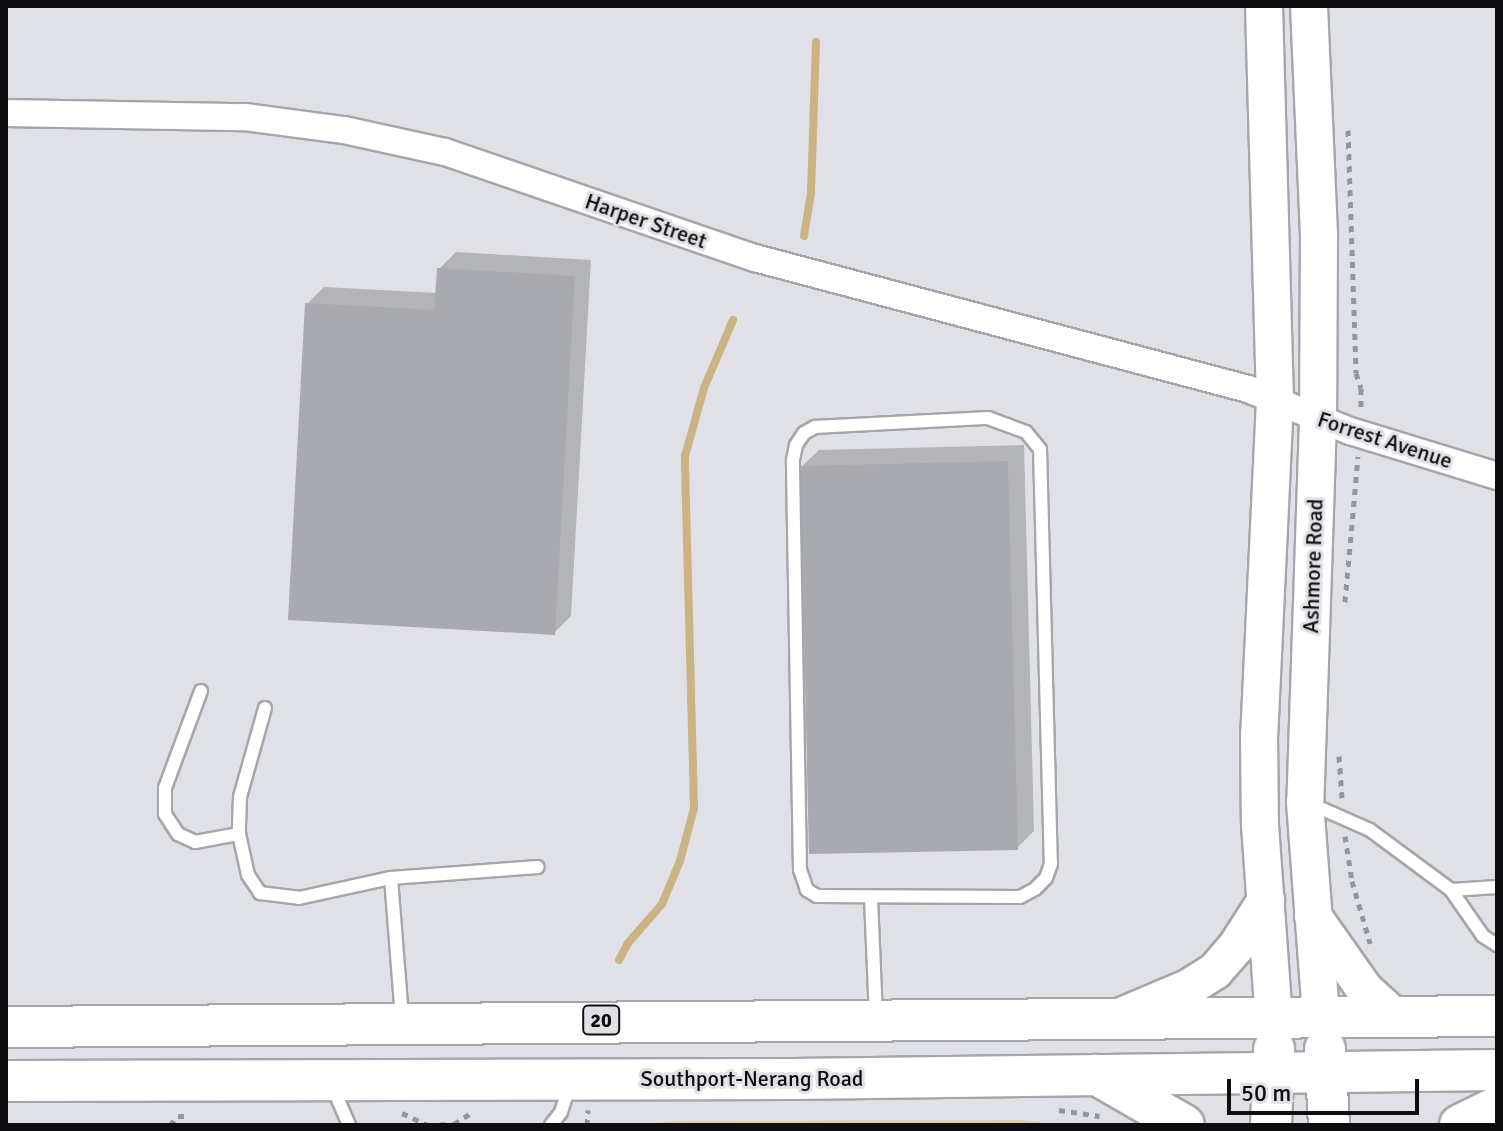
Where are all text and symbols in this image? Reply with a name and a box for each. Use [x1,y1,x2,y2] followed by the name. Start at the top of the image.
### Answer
[582,188,710,254] street label: Harper Street
[1314,406,1456,474] street label: Forrest Avenue
[1297,498,1329,634] street label: Ashmore Road
[581,1004,621,1036] road number: 20
[1231,1063,1423,1113] scale bar
[640,1066,864,1092] street label: Southport-Nerang Road
[1241,1078,1291,1108] text: 50 m

